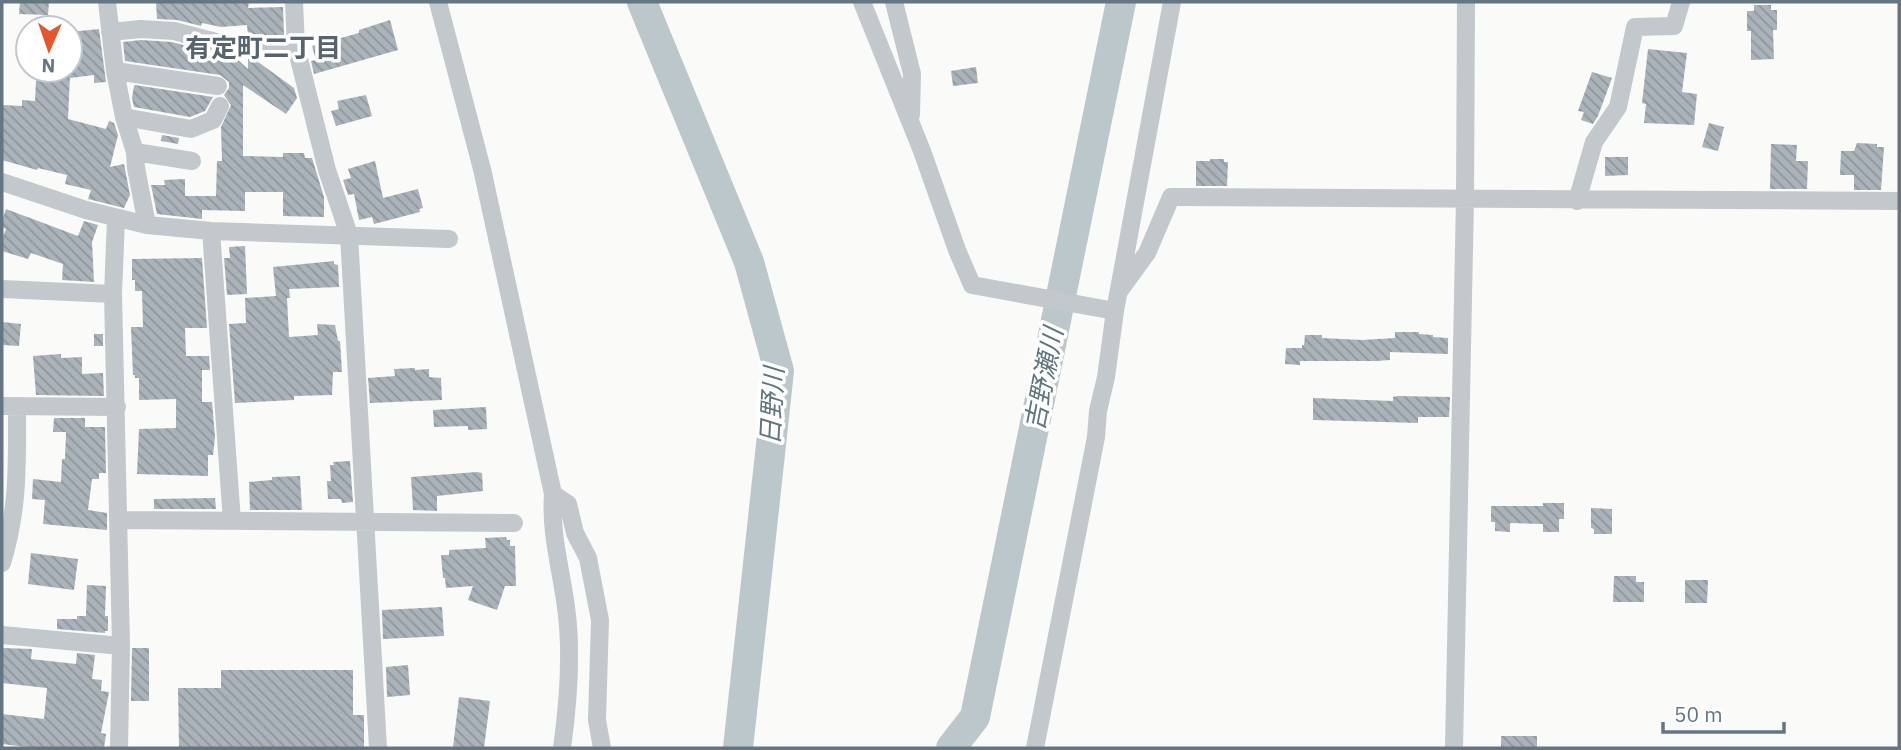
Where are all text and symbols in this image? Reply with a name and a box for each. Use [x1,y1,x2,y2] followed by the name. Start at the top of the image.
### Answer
[14,14,84,84] north arrow
[185,30,341,64] district label: 有定町二丁目
[41,54,56,78] text: N
[1016,322,1070,433] water label: 吉野瀬川
[752,363,790,446] water label: 日野川
[1663,690,1784,734] scale bar
[1674,700,1723,728] text: 50 m

